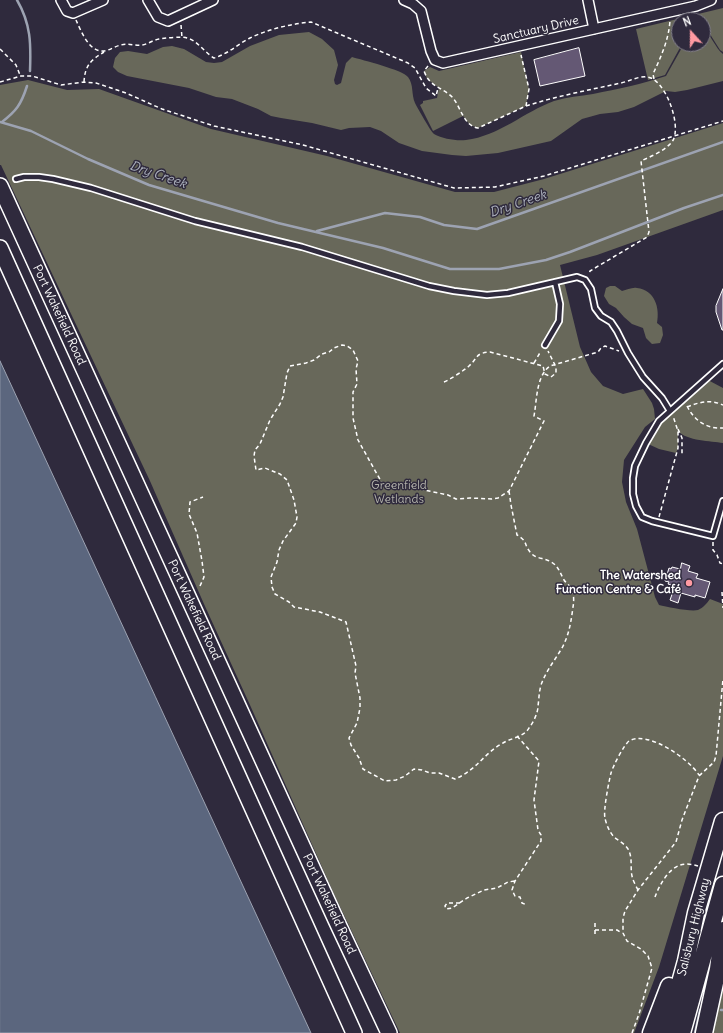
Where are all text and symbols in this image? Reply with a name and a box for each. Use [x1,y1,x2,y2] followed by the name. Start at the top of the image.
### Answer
[671,12,711,52] north arrow
[492,13,580,47] street label: Sanctuary Drive
[681,14,693,30] text: N
[128,158,188,192] water label: Dry Creek
[488,187,548,221] water label: Dry Creek
[29,262,89,368] street label: Port Wakefield Road
[371,479,427,507] park label: Greenfield Wetlands
[164,557,224,663] street label: Port Wakefield Road
[556,569,681,597] place label: The Watershed Function Centre & Café
[684,578,694,588] marker: The Watershed Function Centre & Café
[299,851,359,957] street label: Port Wakefield Road
[675,877,713,977] street label: Salisbury Highway

